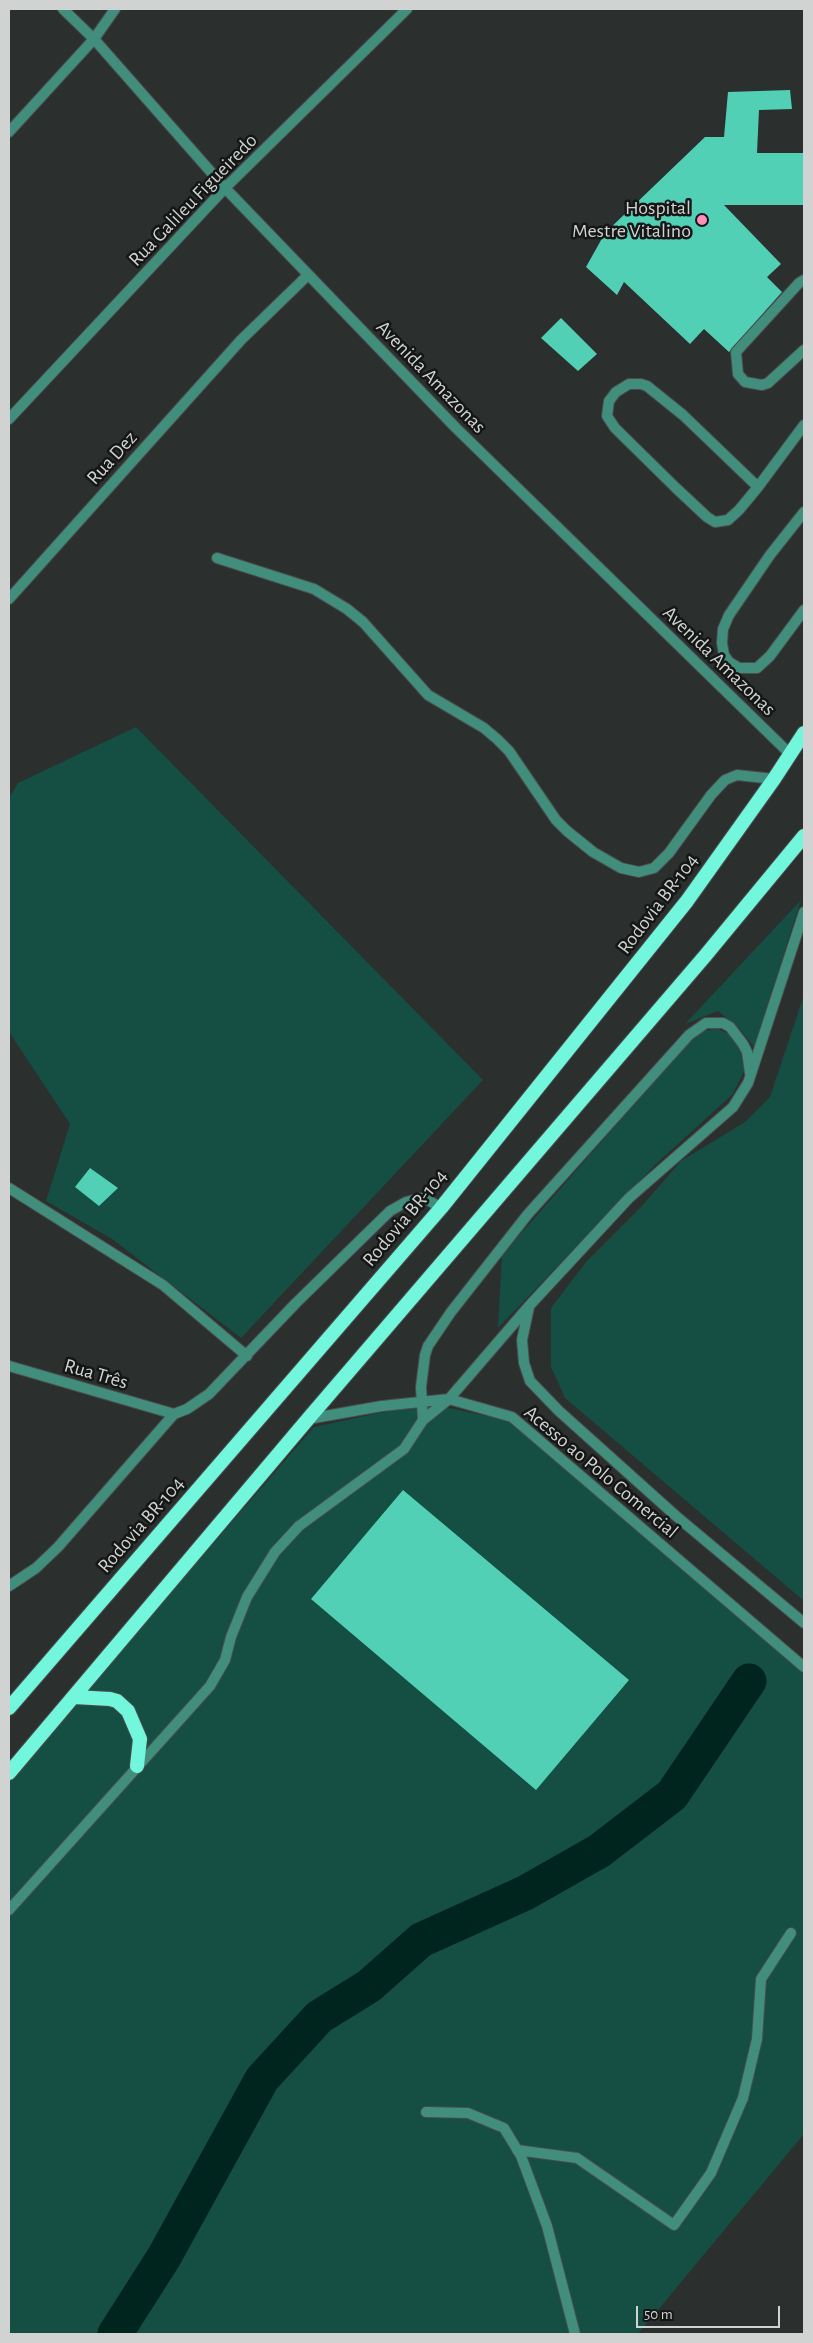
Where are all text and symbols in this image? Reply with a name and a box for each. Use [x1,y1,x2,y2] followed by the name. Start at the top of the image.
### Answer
[123,129,263,271] street label: Rua Galileu Figueiredo
[572,196,691,243] place label: Hospital Mestre Vitalino
[695,213,709,227] marker: Hospital Mestre Vitalino
[371,316,491,438] street label: Avenida Amazonas
[82,426,142,490] street label: Rua Dez
[658,601,780,721] street label: Avenida Amazonas
[612,849,704,959] street label: Rodovia BR-104
[357,1164,453,1272] street label: Rodovia BR-104
[61,1354,131,1394] street label: Rua Três
[519,1401,683,1543] street label: Acesso ao Polo Comercial
[93,1472,189,1578] street label: Rodovia BR-104
[638,2296,782,2328] scale bar
[644,2307,673,2322] text: 50 m

